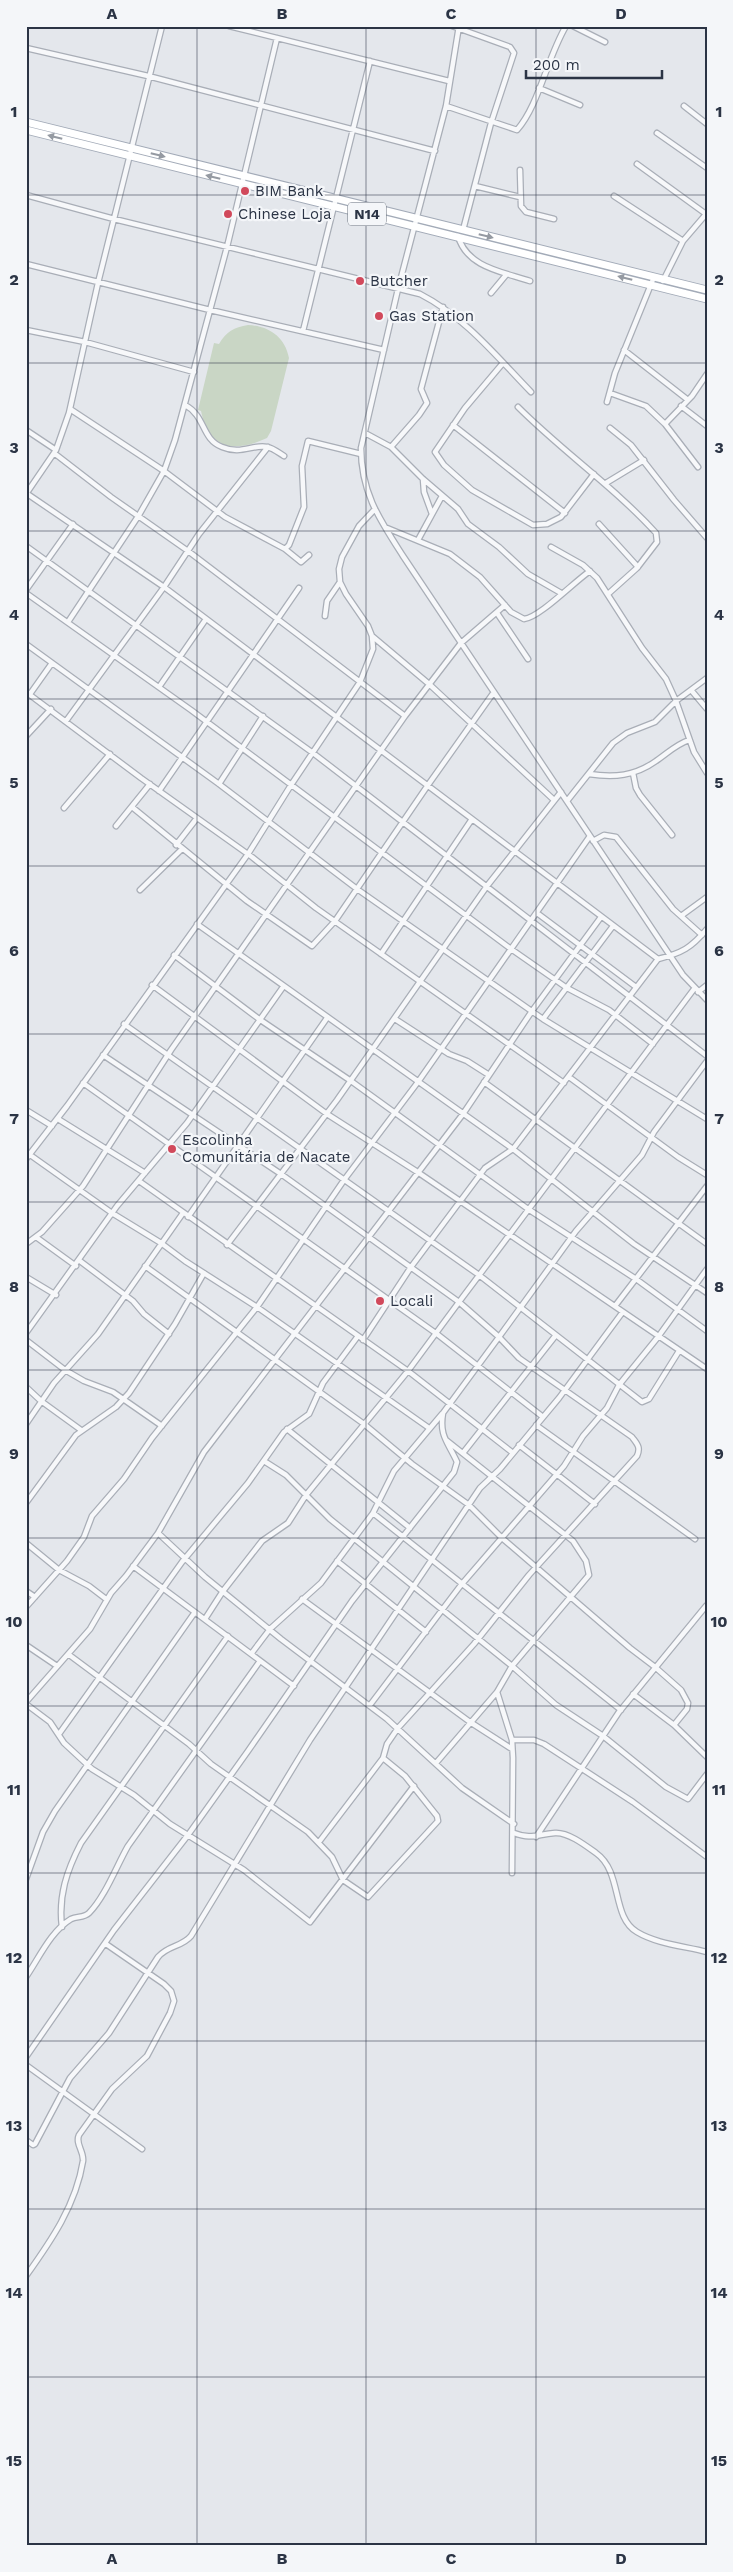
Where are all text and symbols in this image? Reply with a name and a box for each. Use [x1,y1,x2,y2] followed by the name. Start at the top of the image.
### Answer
[107,4,118,23] text: A
[277,4,288,23] text: B
[446,4,457,23] text: C
[615,4,627,23] text: D
[526,48,662,80] scale bar
[533,56,580,74] text: 200 m
[11,102,17,121] text: 1
[716,102,722,121] text: 1
[48,133,63,141] one-way arrow
[151,151,166,159] one-way arrow
[205,172,220,180] one-way arrow
[255,182,324,200] place label: BIM Bank
[239,185,251,197] marker: BIM Bank
[348,202,386,225] road number: N14
[238,205,332,223] place label: Chinese Loja
[222,208,234,220] marker: Chinese Loja
[479,232,494,240] one-way arrow
[9,270,19,289] text: 2
[714,270,724,289] text: 2
[370,272,428,290] place label: Butcher
[618,274,633,282] one-way arrow
[354,275,366,287] marker: Butcher
[389,307,474,325] place label: Gas Station
[373,310,385,322] marker: Gas Station
[9,438,19,457] text: 3
[714,438,724,457] text: 3
[9,605,19,624] text: 4
[714,605,724,624] text: 4
[9,773,19,792] text: 5
[714,773,724,792] text: 5
[9,941,19,960] text: 6
[714,941,724,960] text: 6
[9,1109,19,1128] text: 7
[714,1109,724,1128] text: 7
[182,1131,350,1166] place label: Escolinha Comunitária de Nacate
[166,1143,178,1155] marker: Escolinha Comunitária de Nacate
[9,1277,19,1296] text: 8
[714,1277,724,1296] text: 8
[390,1292,433,1310] place label: Locali
[374,1295,386,1307] marker: Locali
[9,1444,19,1463] text: 9
[714,1444,724,1463] text: 9
[5,1612,23,1631] text: 10
[710,1612,728,1631] text: 10
[7,1780,21,1799] text: 11
[712,1780,726,1799] text: 11
[6,1948,22,1967] text: 12
[711,1948,727,1967] text: 12
[6,2116,22,2135] text: 13
[711,2116,727,2135] text: 13
[5,2283,23,2302] text: 14
[710,2283,728,2302] text: 14
[6,2451,22,2470] text: 15
[711,2451,727,2470] text: 15
[107,2549,118,2568] text: A
[277,2549,288,2568] text: B
[446,2549,457,2568] text: C
[615,2549,627,2568] text: D

